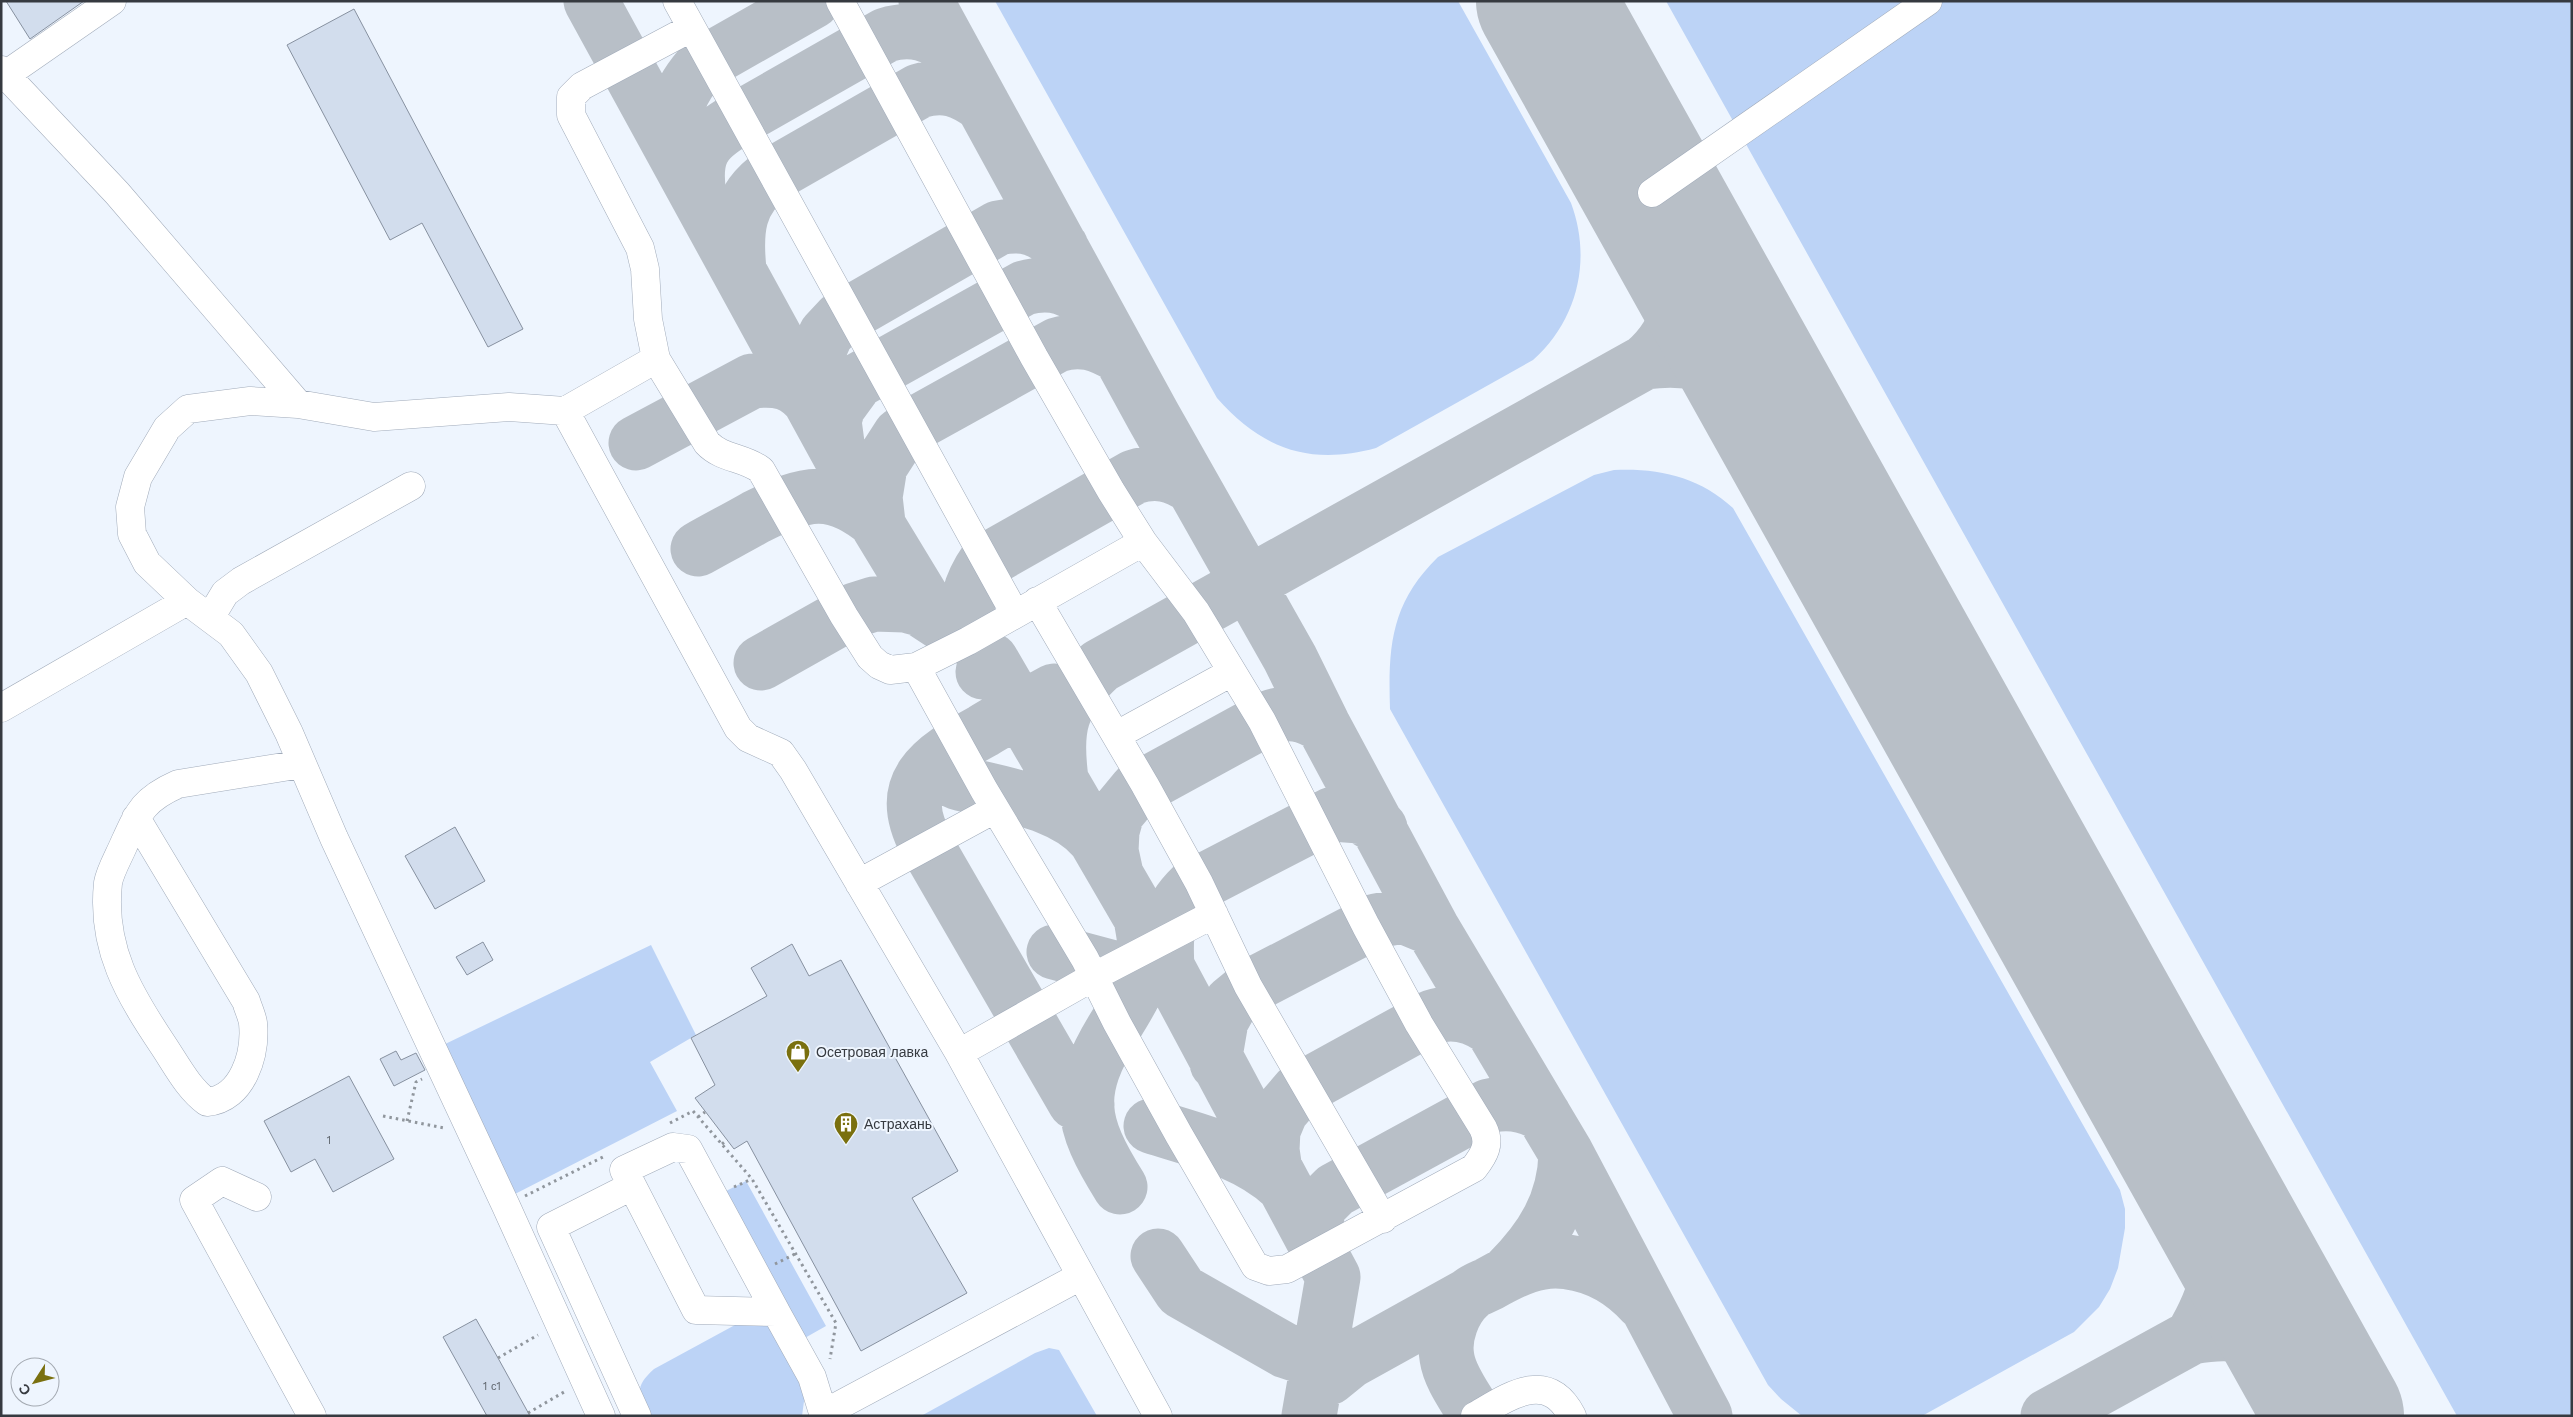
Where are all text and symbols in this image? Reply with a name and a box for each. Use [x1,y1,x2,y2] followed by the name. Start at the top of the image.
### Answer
[785,1039,811,1073] shop icon: Осетровая лавка
[816,1044,928,1060] place label: Осетровая лавка
[833,1111,859,1145] building icon: Астрахань
[864,1116,932,1132] place label: Астрахань
[327,1134,331,1147] house number: 1
[10,1357,60,1407] north arrow
[483,1380,501,1393] house number: 1 с1
[15,1381,34,1398] text: С

